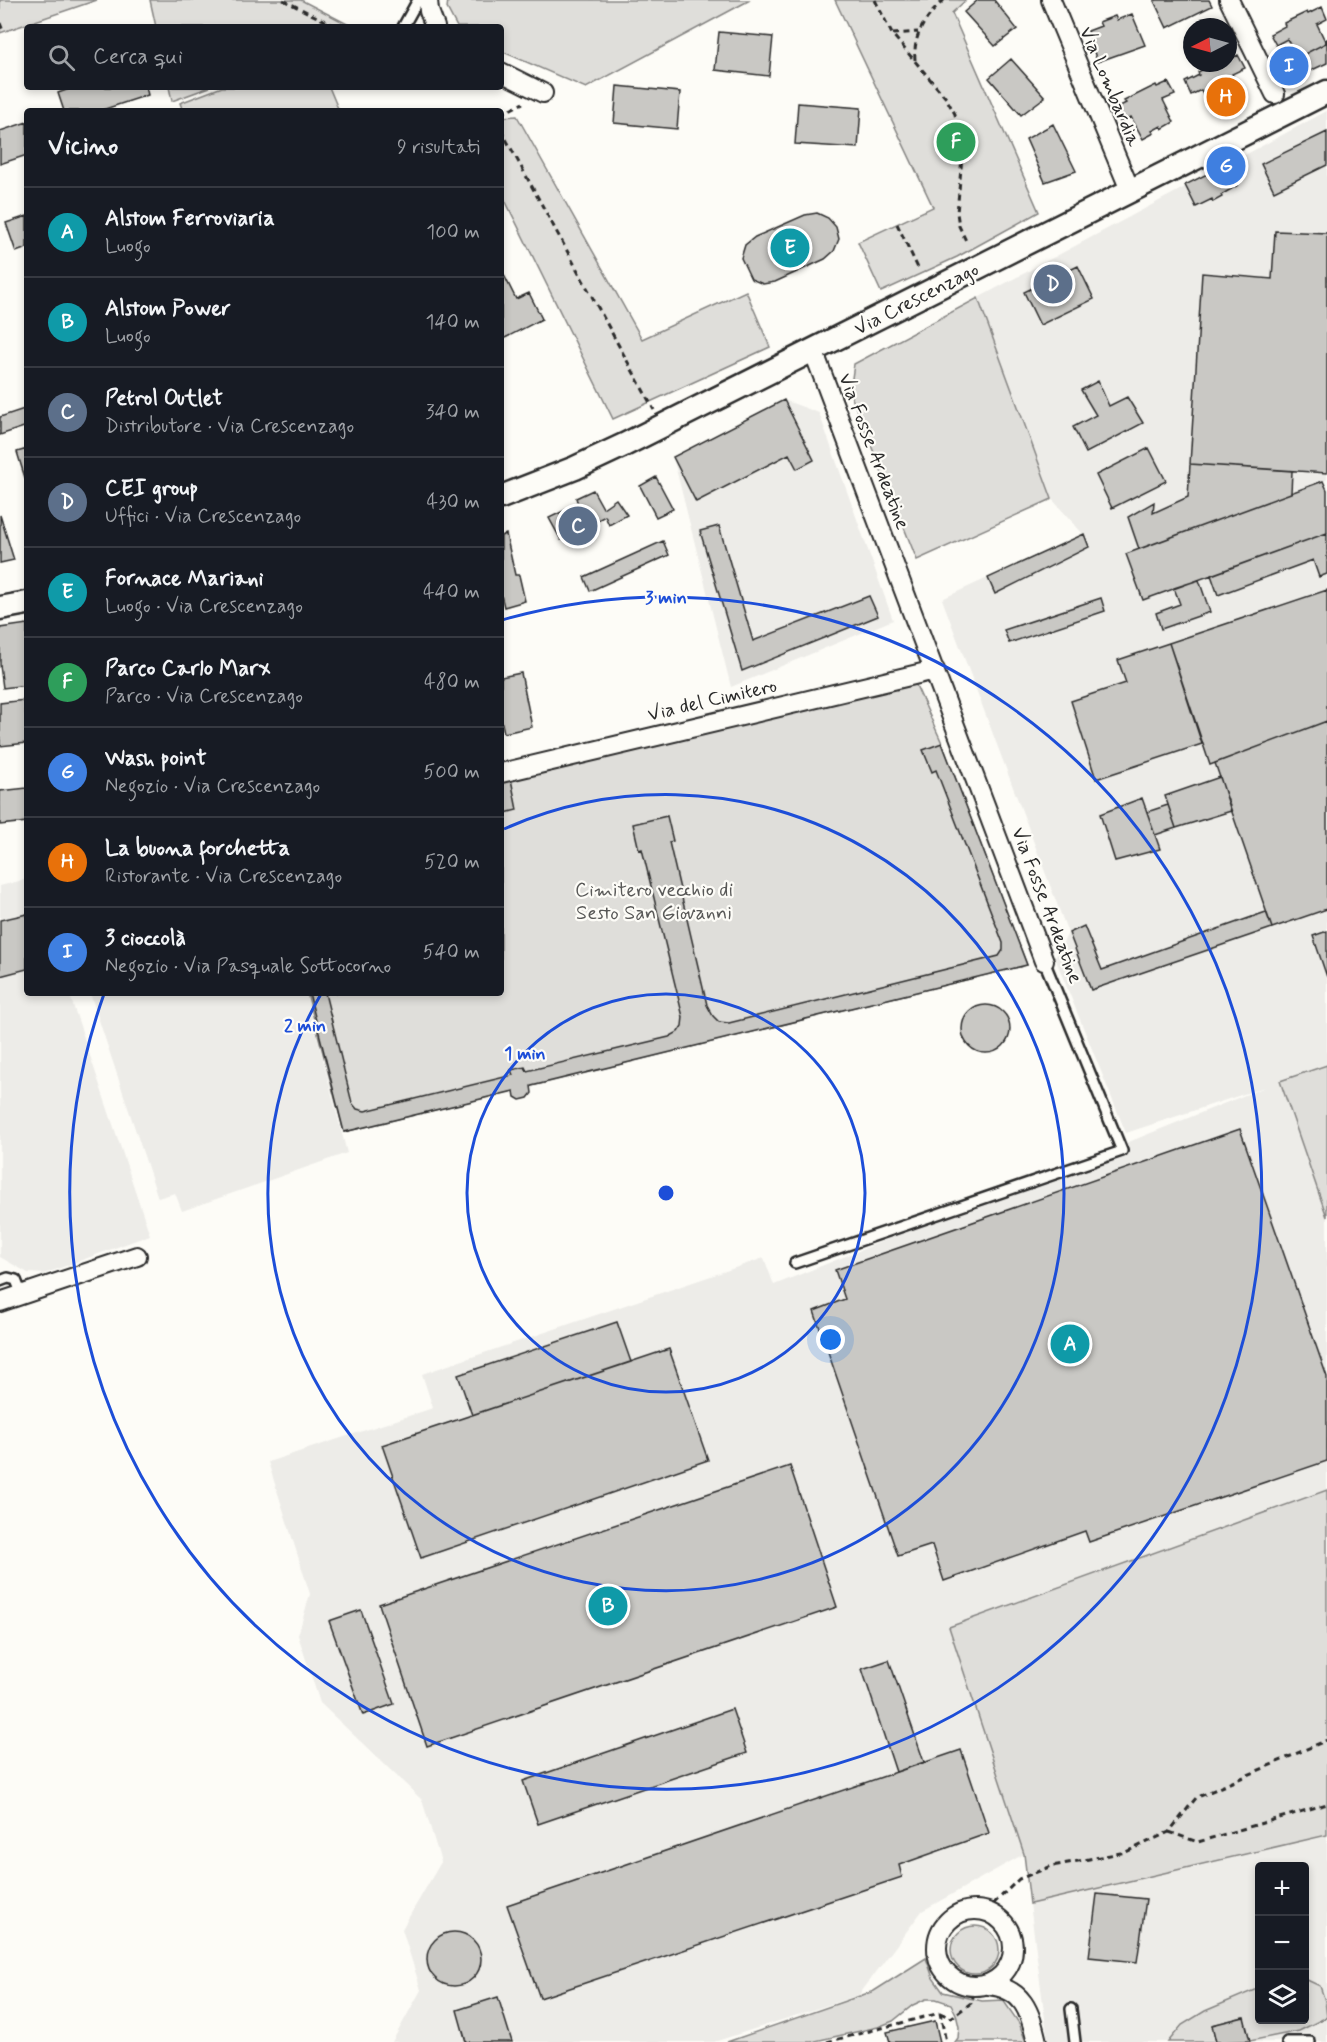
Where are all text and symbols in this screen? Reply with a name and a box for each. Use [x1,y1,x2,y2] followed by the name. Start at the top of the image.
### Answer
[1183,18,1237,72] north arrow
[1072,23,1147,152] street label: Via Lombardia
[24,24,504,90] search box
[45,41,78,74] icon: search
[93,43,183,71] text: Cerca qui
[1270,44,1308,88] pin: I
[1206,74,1246,120] pin: H
[936,120,976,164] pin: F
[48,130,118,164] text: Vicino
[397,134,480,161] text: 9 risultati
[1206,144,1246,188] pin: G
[105,205,275,233] text: Alstom Ferroviaria
[61,219,74,246] text: A
[426,219,480,246] text: 100 m
[770,226,810,270] pin: E
[105,233,151,260] text: Luogo
[850,256,984,342] street label: Via Crescenzago
[1034,262,1072,306] pin: D
[105,295,231,323] text: Alstom Power
[61,309,74,336] text: B
[426,309,480,336] text: 140 m
[105,323,151,350] text: Luogo
[831,369,916,534] street label: Via Fosse Ardeatine
[105,385,223,413] text: Petrol Outlet
[60,399,75,426] text: C
[425,399,480,426] text: 340 m
[105,413,354,440] text: Distributore · Via Crescenzago
[105,475,198,503] text: CEI group
[61,489,74,516] text: D
[427,489,480,516] text: 430 m
[105,503,301,530] text: Uffici · Via Crescenzago
[558,504,598,548] pin: C
[105,565,264,593] text: Fornace Mariani
[62,579,73,606] text: E
[423,579,480,606] text: 440 m
[645,586,687,610] text: 3 min
[105,593,303,620] text: Luogo · Via Crescenzago
[105,655,270,683] text: Parco Carlo Marx
[62,669,73,696] text: F
[424,669,480,696] text: 480 m
[645,672,780,728] street label: Via del Cimitero
[105,683,303,710] text: Parco · Via Crescenzago
[105,745,207,773] text: Wash point
[61,759,74,786] text: G
[423,759,480,786] text: 500 m
[105,773,320,800] text: Negozio · Via Crescenzago
[1004,823,1089,988] street label: Via Fosse Ardeatine
[105,835,290,863] text: La buona forchetta
[61,849,74,876] text: H
[424,849,480,876] text: 520 m
[105,863,342,890] text: Ristorante · Via Crescenzago
[575,877,733,927] park label: Cimitero vecchio di Sesto San Giovanni
[105,925,186,953] text: 3 cioccolà
[62,939,73,966] text: I
[423,939,480,966] text: 540 m
[105,953,391,980] text: Negozio · Via Pasquale Sottocorno
[284,1014,326,1038] text: 2 min
[504,1042,546,1066] text: 1 min
[656,1183,676,1203] centre of rings
[1050,1322,1090,1366] pin: A
[816,1325,845,1354] your location
[588,1584,628,1628] pin: B
[1255,1862,1309,2024] map controls
[1255,1862,1309,1916] button: +
[1255,1916,1309,1970] button: −
[1255,1970,1309,2024] button: layers

